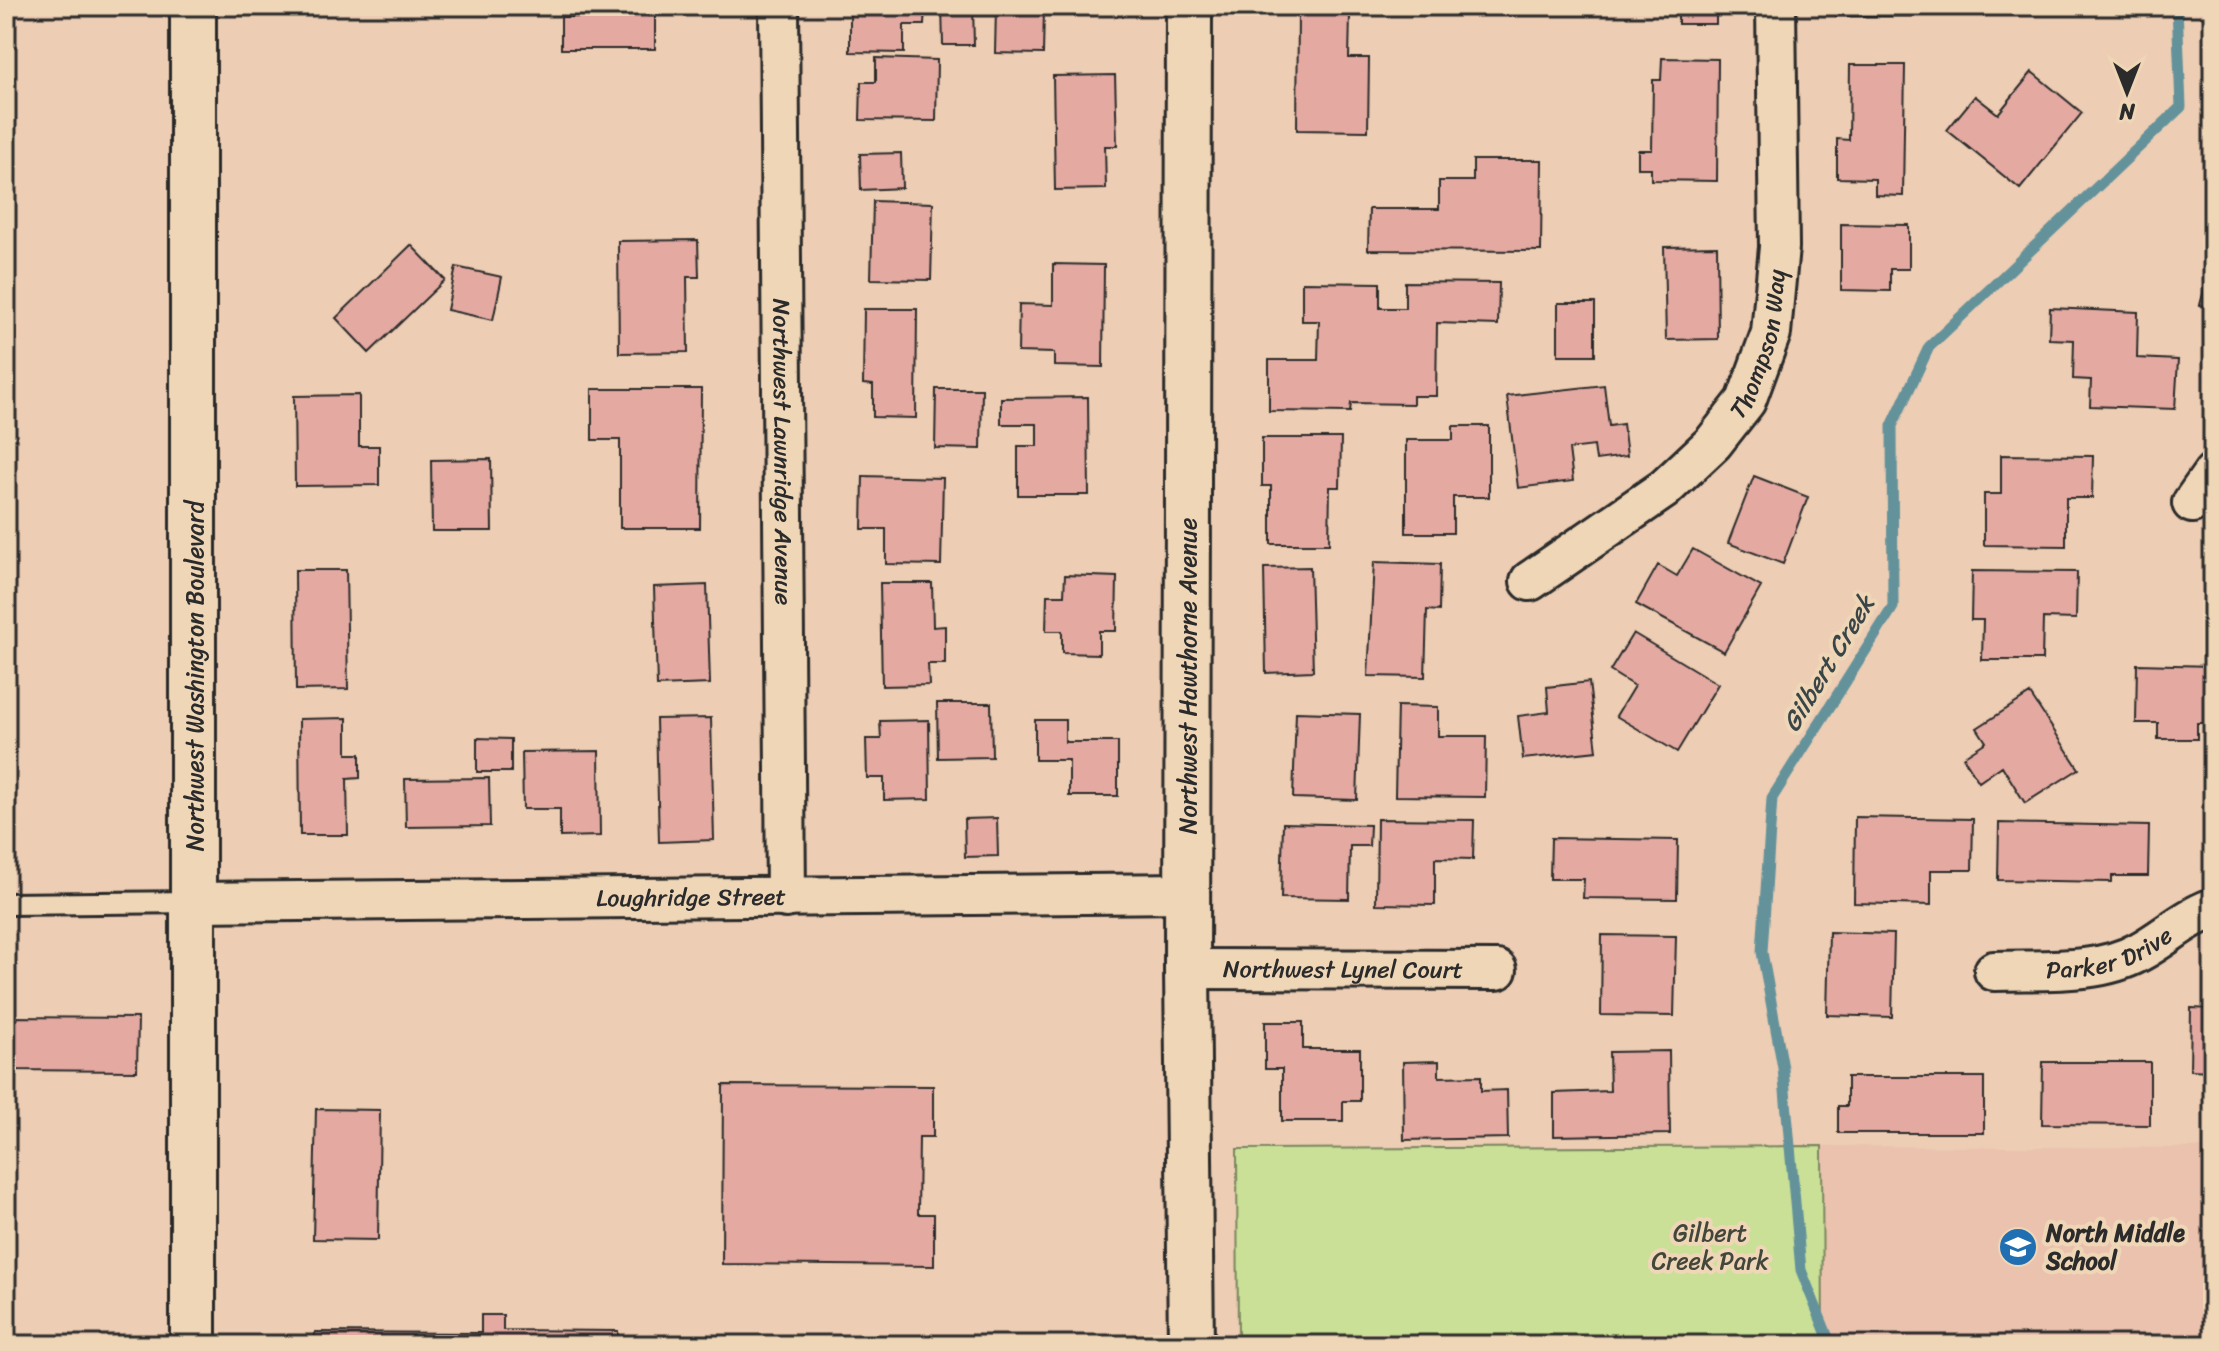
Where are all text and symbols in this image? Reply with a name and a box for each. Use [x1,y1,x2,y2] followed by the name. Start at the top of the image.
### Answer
[2087,52,2167,132] north arrow
[2119,92,2136,131] text: N
[1718,267,1798,428] street label: Thompson Way
[760,298,805,606] street label: Northwest Lawnridge Avenue
[174,499,216,851] street label: Northwest Washington Boulevard
[1167,518,1209,834] street label: Northwest Hawthorne Avenue
[1769,584,1888,741] water label: Gilbert Creek
[596,876,786,919] street label: Loughridge Street
[2045,915,2182,991] street label: Parker Drive
[1223,948,1463,991] street label: Northwest Lynel Court
[1651,1212,1769,1282] park label: Gilbert Creek Park
[2045,1212,2185,1282] place label: North Middle School
[1997,1226,2039,1268] school or university icon: North Middle School

